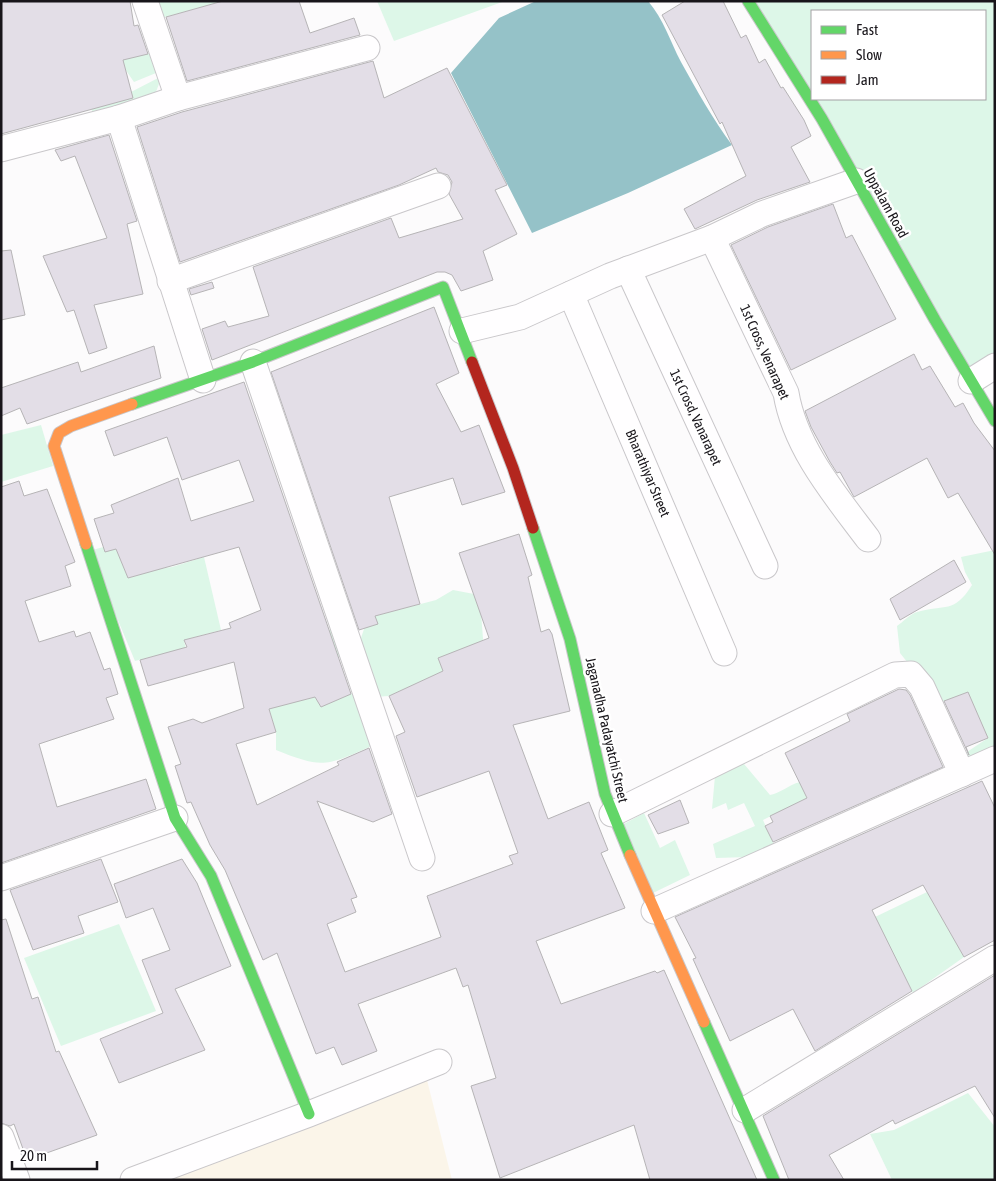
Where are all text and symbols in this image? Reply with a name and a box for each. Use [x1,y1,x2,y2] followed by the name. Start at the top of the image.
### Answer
[811,10,986,100] legend
[856,21,878,38] text: Fast
[856,46,882,63] text: Slow
[856,71,879,88] text: Jam
[860,165,912,241] street label: Uppalam Road
[737,302,793,402] street label: 1st Cross, Venarapet
[667,366,725,468] street label: 1st Crosd, Vanarapet
[622,427,674,519] street label: Bharathiyar Street
[583,656,631,804] street label: Jaganadha Padayatchi Street
[12,1138,98,1170] scale bar
[20,1147,47,1164] text: 20 m

